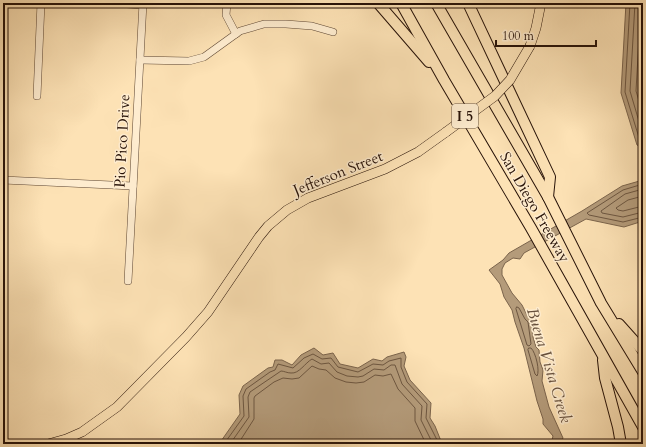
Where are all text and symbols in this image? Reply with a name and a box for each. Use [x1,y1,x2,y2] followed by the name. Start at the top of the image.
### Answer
[496,22,596,48] scale bar
[502,28,535,44] text: 100 m
[110,94,134,188] street label: Pio Pico Drive
[452,104,478,128] road number: I 5
[288,146,386,201] street label: Jefferson Street
[495,148,575,266] street label: San Diego Freeway
[521,305,577,426] water label: Buena Vista Creek

